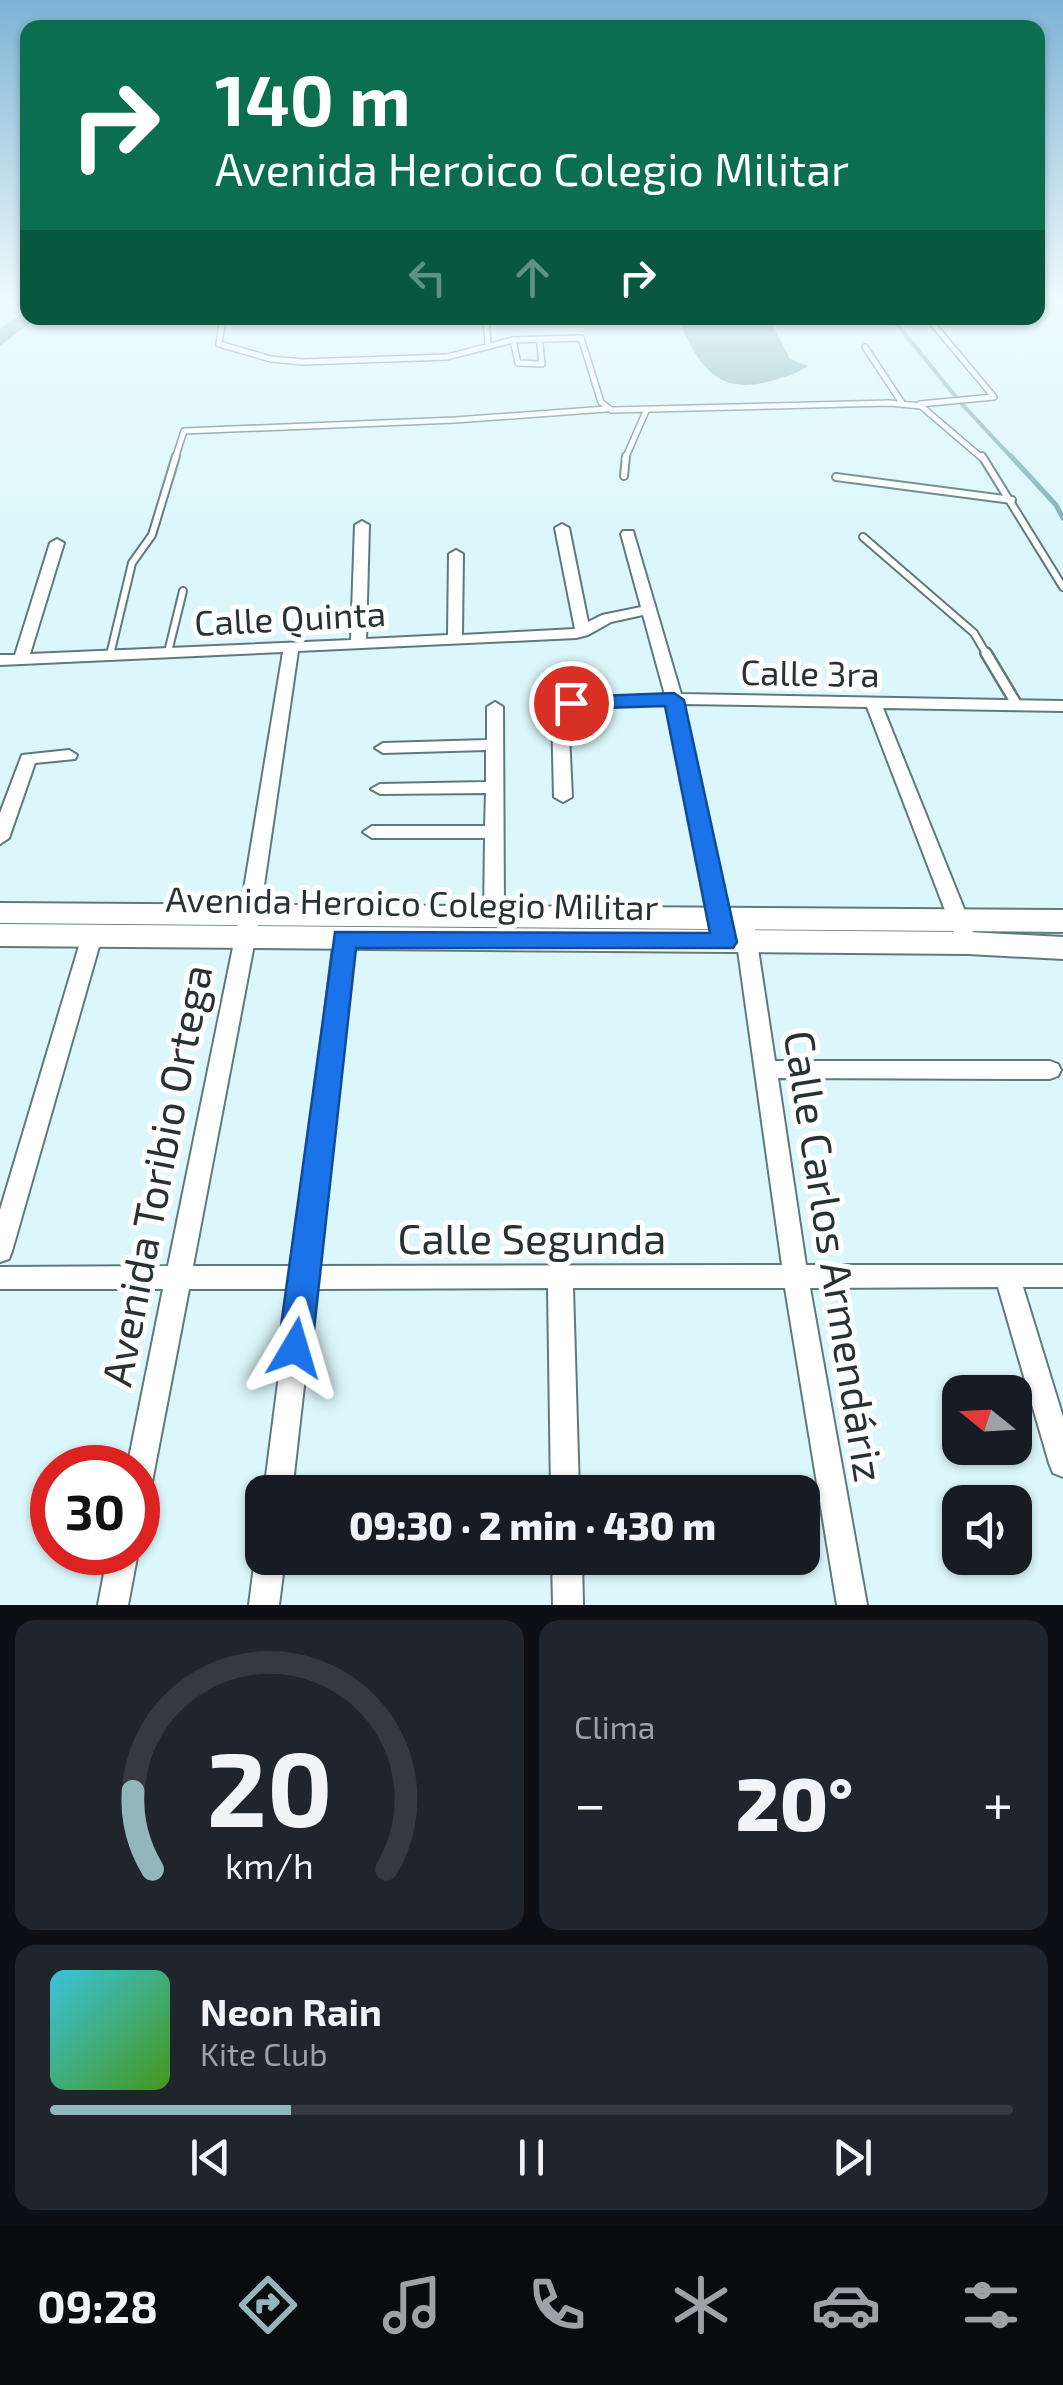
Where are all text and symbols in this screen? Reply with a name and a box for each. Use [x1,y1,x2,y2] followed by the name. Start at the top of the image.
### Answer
[215,56,411,140] text: 140 m
[50,60,180,190] icon: right
[215,141,849,195] text: Avenida Heroico Colegio Militar
[400,250,455,305] icon: left
[505,250,560,305] icon: ahead
[610,250,665,305] icon: right
[193,591,387,643] street label: Calle Quinta
[740,650,880,694] street label: Calle 3ra
[529,661,614,746] pin
[544,676,599,731] icon: arrive
[165,877,659,927] street label: Avenida Heroico Colegio Militar
[90,960,220,1390] street label: Avenida Toribio Ortega
[776,1027,896,1485] street label: Calle Carlos Armendáriz
[398,1212,666,1262] street label: Calle Segunda
[243,1296,347,1400] position arrow
[942,1375,1032,1465] north arrow
[942,1375,1032,1575] map controls
[30,1445,160,1575] speed limit sign: 30
[942,1485,1032,1575] button: sound
[349,1502,716,1548] text: 09:30 · 2 min · 430 m
[574,1707,655,1745] text: Clima
[206,1723,333,1848] text: 20
[736,1756,853,1846] text: 20°
[574,1769,606,1835] text: −
[983,1769,1013,1835] text: +
[225,1843,314,1886] text: km/h
[200,1988,382,2034] text: Neon Rain
[200,2034,328,2072] text: Kite Club
[183,2130,238,2185] icon: previous
[504,2130,559,2185] icon: pause
[825,2130,880,2185] icon: next
[233,2270,303,2340] icon: directions
[377,2270,447,2340] icon: music
[522,2270,592,2340] icon: phone
[666,2270,736,2340] icon: climate
[811,2270,881,2340] icon: car
[956,2270,1026,2340] icon: filters
[37,2278,158,2332] text: 09:28

